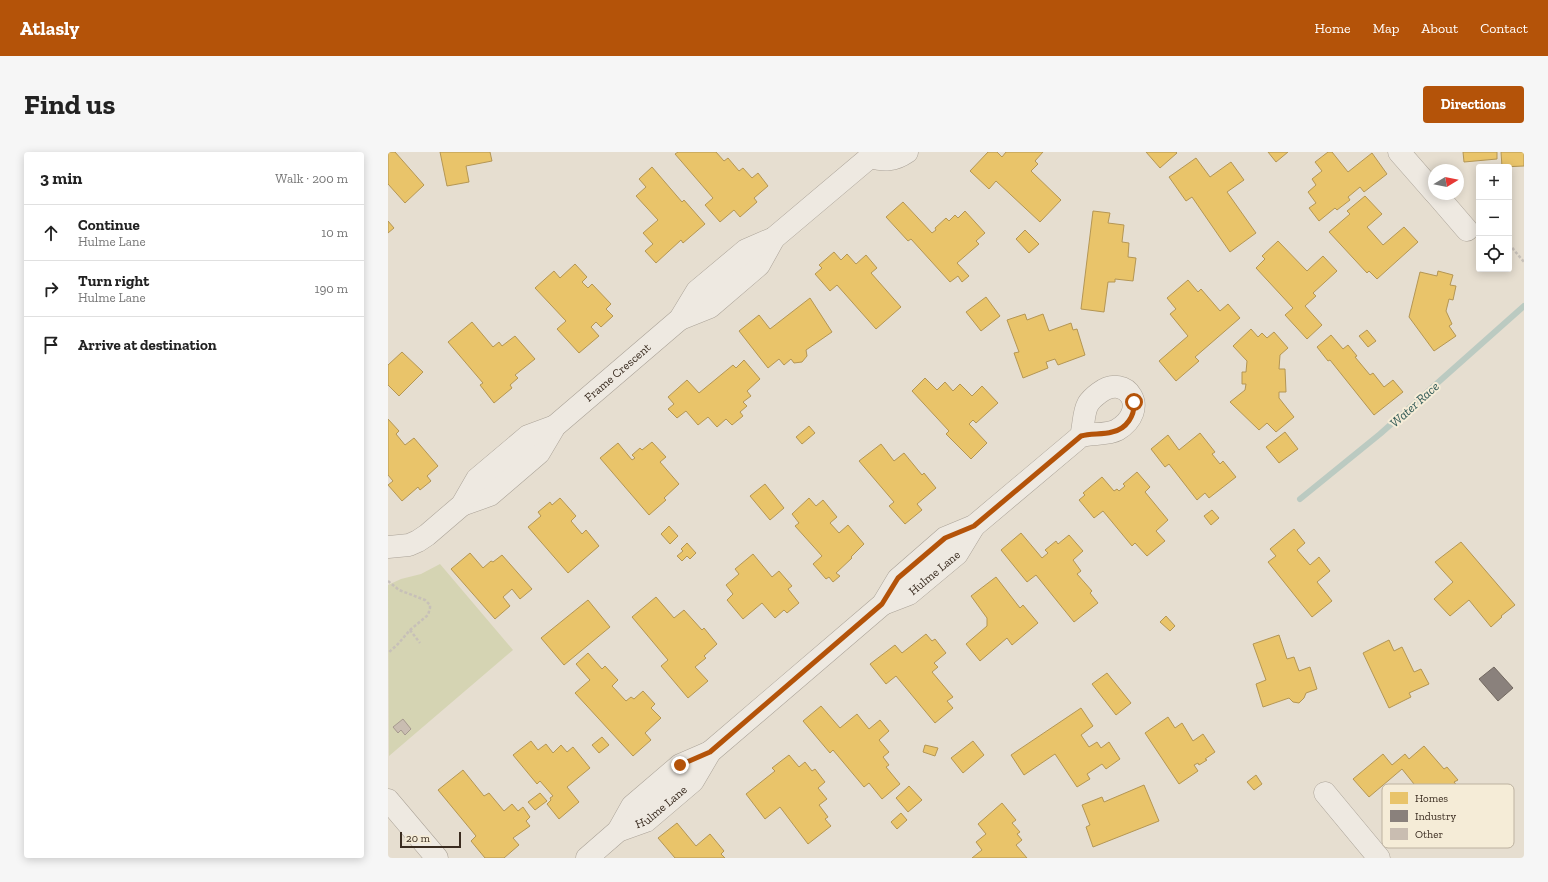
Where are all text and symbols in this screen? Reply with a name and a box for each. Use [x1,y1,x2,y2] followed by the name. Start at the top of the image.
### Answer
[20,17,79,40] text: Atlasly
[1315,20,1351,37] text: Home
[1373,20,1399,37] text: Map
[1421,20,1458,37] text: About
[1480,20,1528,37] text: Contact
[1423,86,1524,123] button: Directions
[24,88,115,121] text: Find us
[1428,164,1464,200] north arrow
[1476,164,1512,272] map controls
[1476,164,1512,200] button: +
[40,168,82,188] text: 3 min
[275,171,348,186] text: Walk · 200 m
[1476,200,1512,236] button: −
[78,216,140,234] text: Continue
[40,222,62,244] icon: ahead
[321,225,348,240] text: 10 m
[78,234,146,249] text: Hulme Lane
[1476,236,1512,272] button: locate
[78,272,149,290] text: Turn right
[40,278,62,300] icon: right
[314,281,348,296] text: 190 m
[78,290,146,305] text: Hulme Lane
[40,334,62,356] icon: arrive
[78,336,217,354] text: Arrive at destination
[582,340,654,405] street label: Frame Crescent
[1387,378,1442,430] water label: Water Race
[1125,393,1143,411] route start
[906,547,963,598] street label: Hulme Lane
[671,756,689,774] route end
[633,782,690,831] street label: Hulme Lane
[1382,784,1514,848] legend
[1415,792,1448,805] text: Homes
[1415,810,1457,823] text: Industry
[1415,828,1443,841] text: Other
[400,830,461,849] scale bar
[406,832,430,845] text: 20 m

